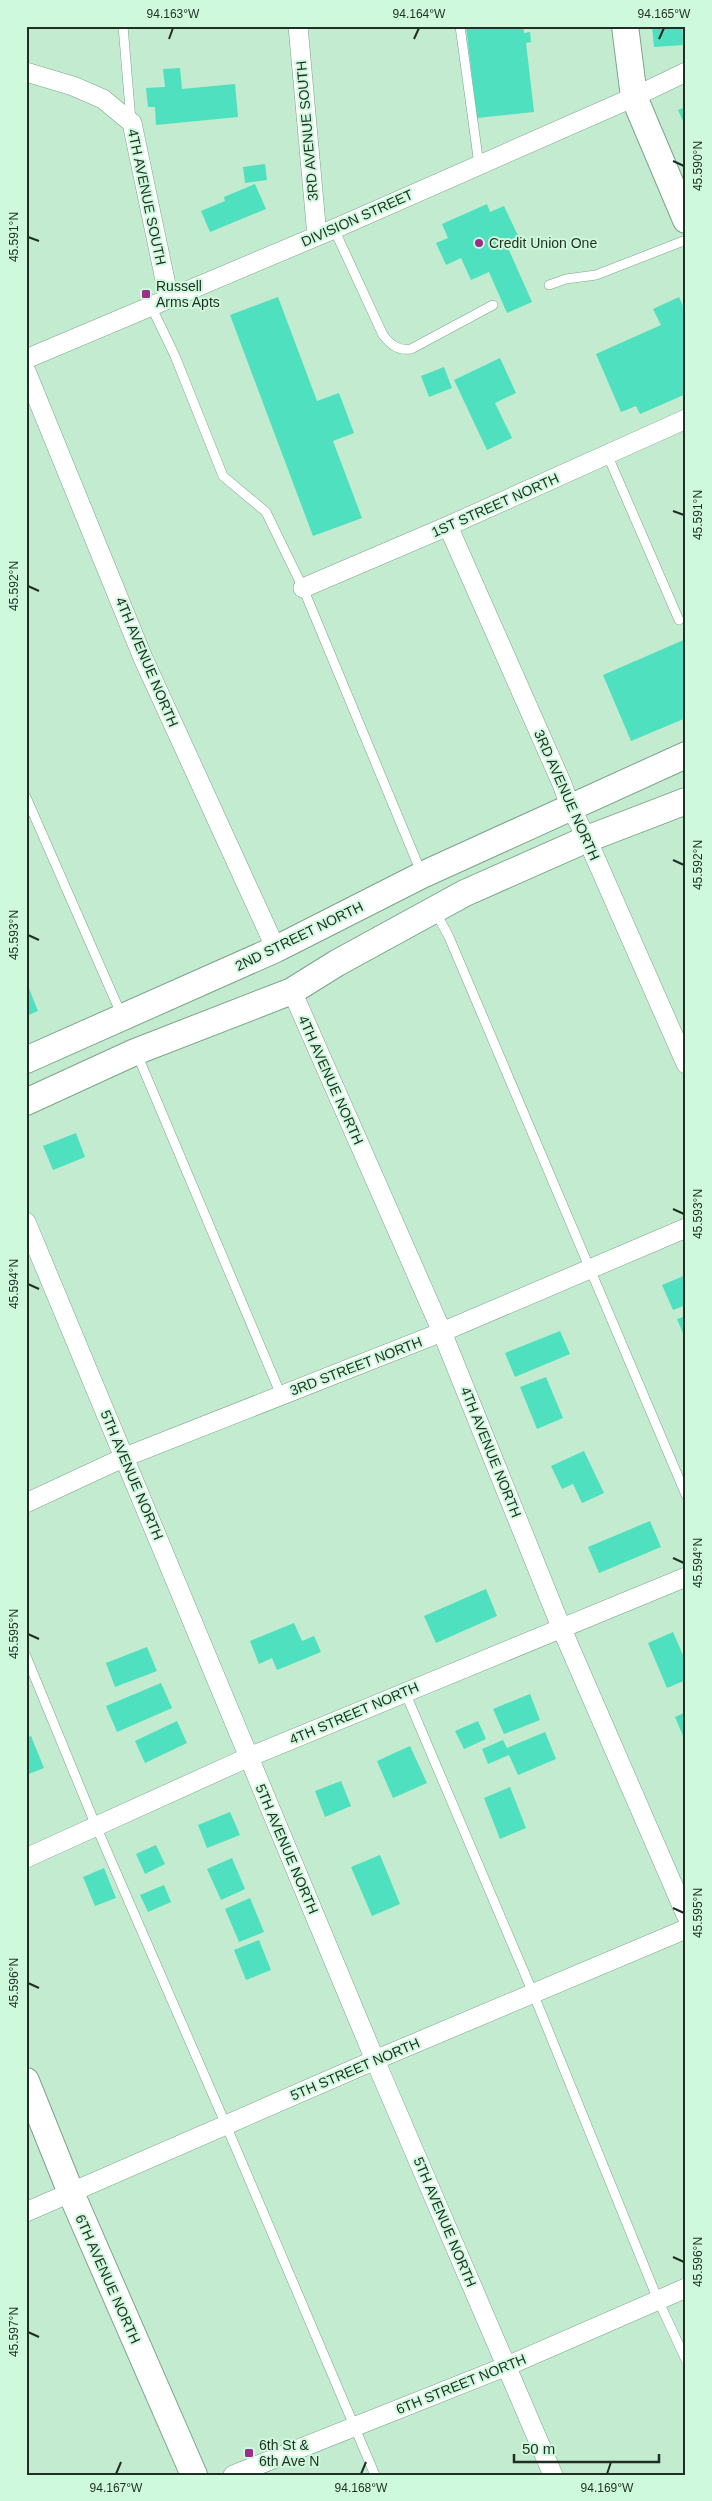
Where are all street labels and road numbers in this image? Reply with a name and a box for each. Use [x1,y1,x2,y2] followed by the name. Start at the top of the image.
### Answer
[293,60,321,202] street label: 3RD AVENUE SOUTH
[125,127,169,267] street label: 4TH AVENUE SOUTH
[299,186,416,250] street label: DIVISION STREET
[429,470,561,540] street label: 1ST STREET NORTH
[112,595,182,729] street label: 4TH AVENUE NORTH
[531,727,603,863] street label: 3RD AVENUE NORTH
[232,898,366,974] street label: 2ND STREET NORTH
[295,1013,367,1147] street label: 4TH AVENUE NORTH
[288,1333,424,1399] street label: 3RD STREET NORTH
[457,1384,525,1520] street label: 4TH AVENUE NORTH
[97,1408,167,1542] street label: 5TH AVENUE NORTH
[287,1679,421,1747] street label: 4TH STREET NORTH
[252,1782,322,1916] street label: 5TH AVENUE NORTH
[288,2035,422,2103] street label: 5TH STREET NORTH
[410,2155,480,2289] street label: 5TH AVENUE NORTH
[72,2212,144,2346] street label: 6TH AVENUE NORTH
[394,2351,528,2417] street label: 6TH STREET NORTH

